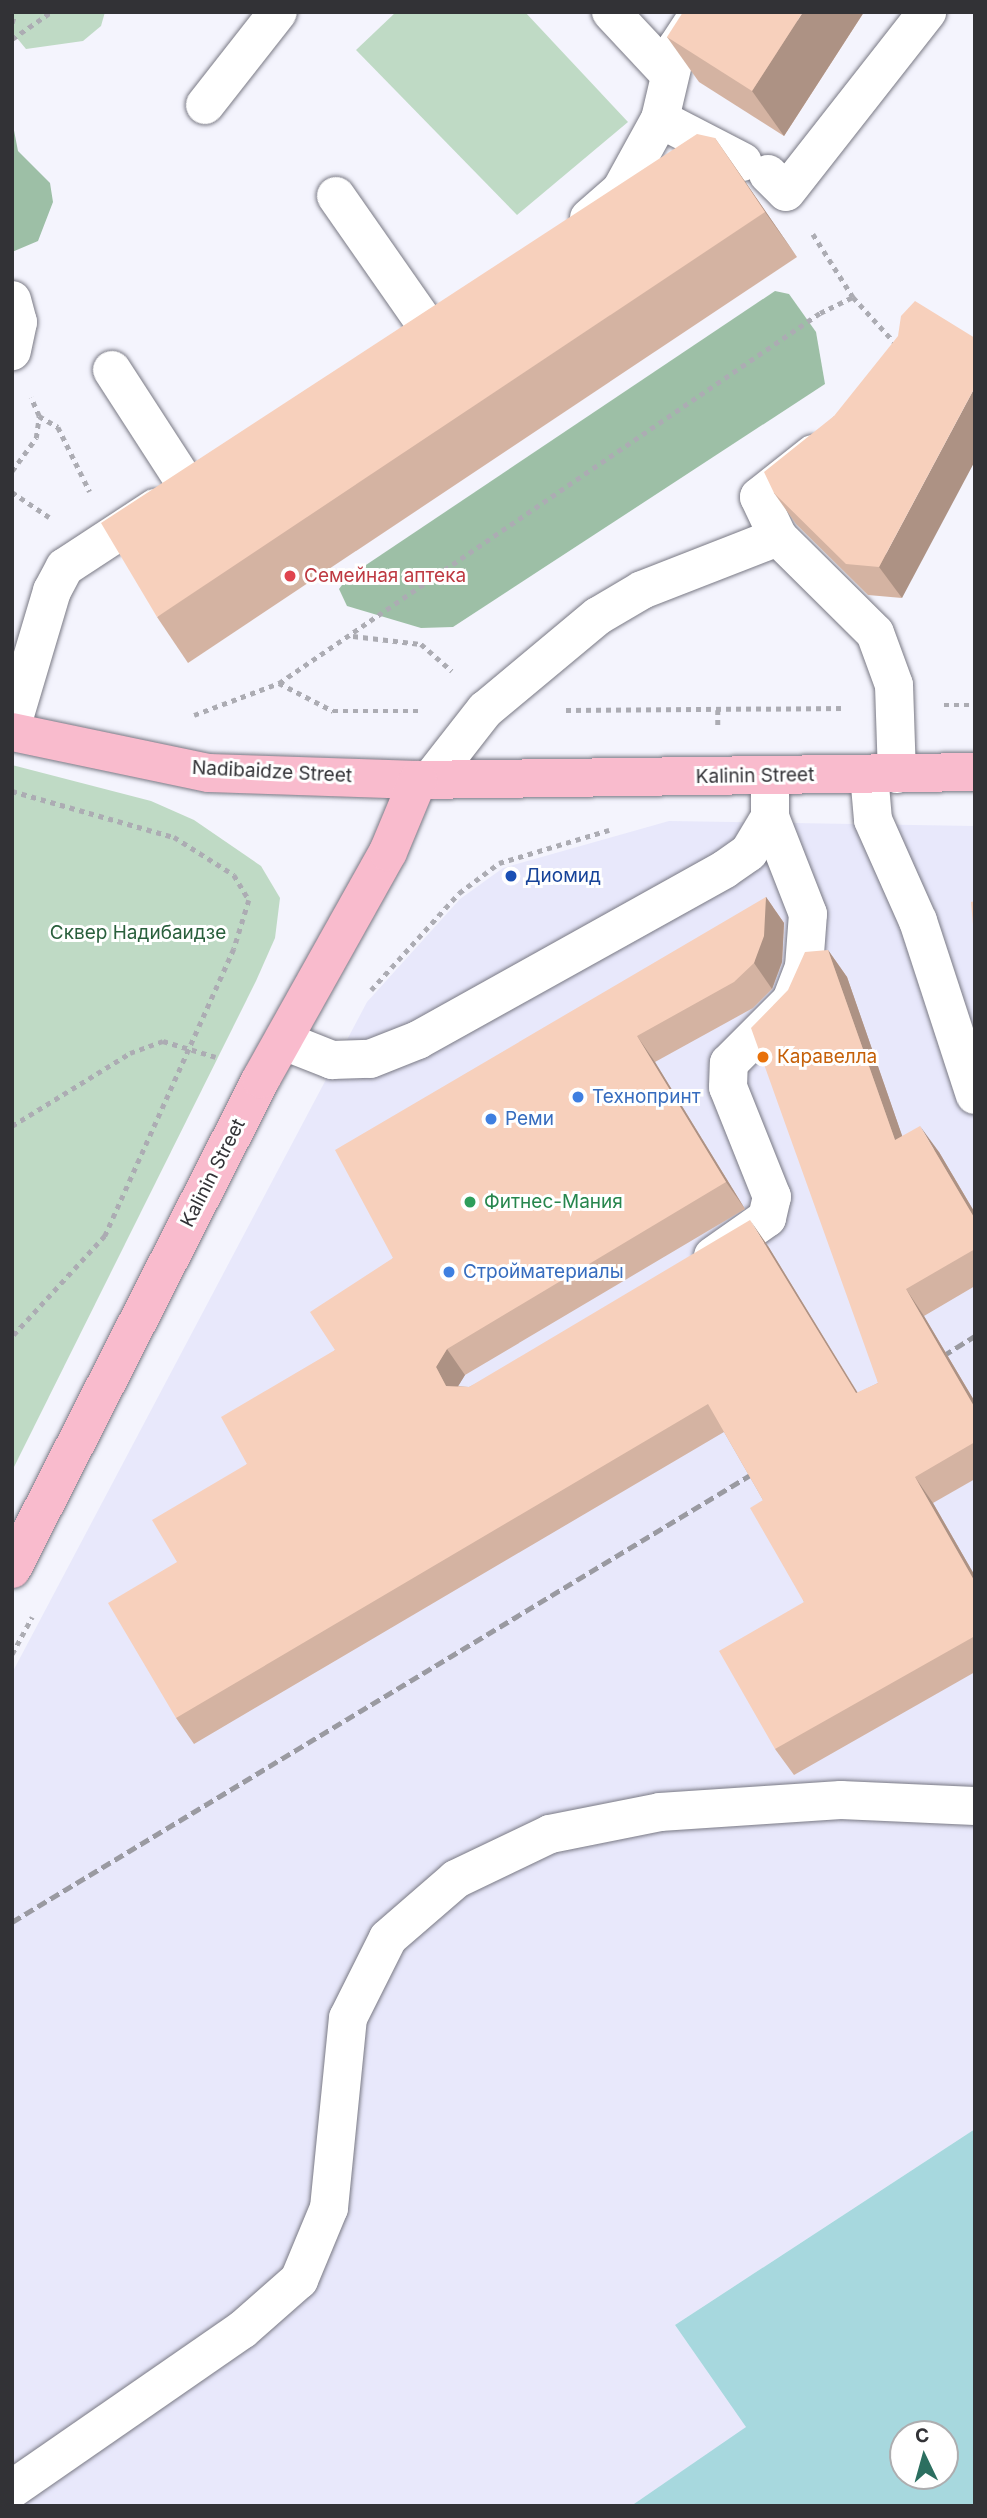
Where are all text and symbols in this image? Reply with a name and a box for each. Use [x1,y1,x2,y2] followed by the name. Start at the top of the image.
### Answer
[304,565,466,587] place label: Семейная аптека
[282,568,298,584] marker: Семейная аптека
[191,756,353,788] street label: Nadibaidze Street
[695,764,815,788] street label: Kalinin Street
[525,865,601,887] place label: Диомид
[503,868,519,884] marker: Диомид
[50,922,226,944] park label: Сквер Надибаидзе
[777,1046,877,1068] place label: Каравелла
[755,1049,771,1065] marker: Каравелла
[592,1086,701,1108] place label: Технопринт
[570,1089,586,1105] marker: Технопринт
[505,1108,554,1130] place label: Реми
[483,1111,499,1127] marker: Реми
[176,1115,250,1231] street label: Kalinin Street
[484,1191,623,1213] place label: Фитнес-Мания
[462,1194,478,1210] marker: Фитнес-Мания
[463,1261,624,1283] place label: Стройматериалы
[441,1264,457,1280] marker: Стройматериалы
[889,2420,959,2490] north arrow
[914,2424,930,2448] text: С

